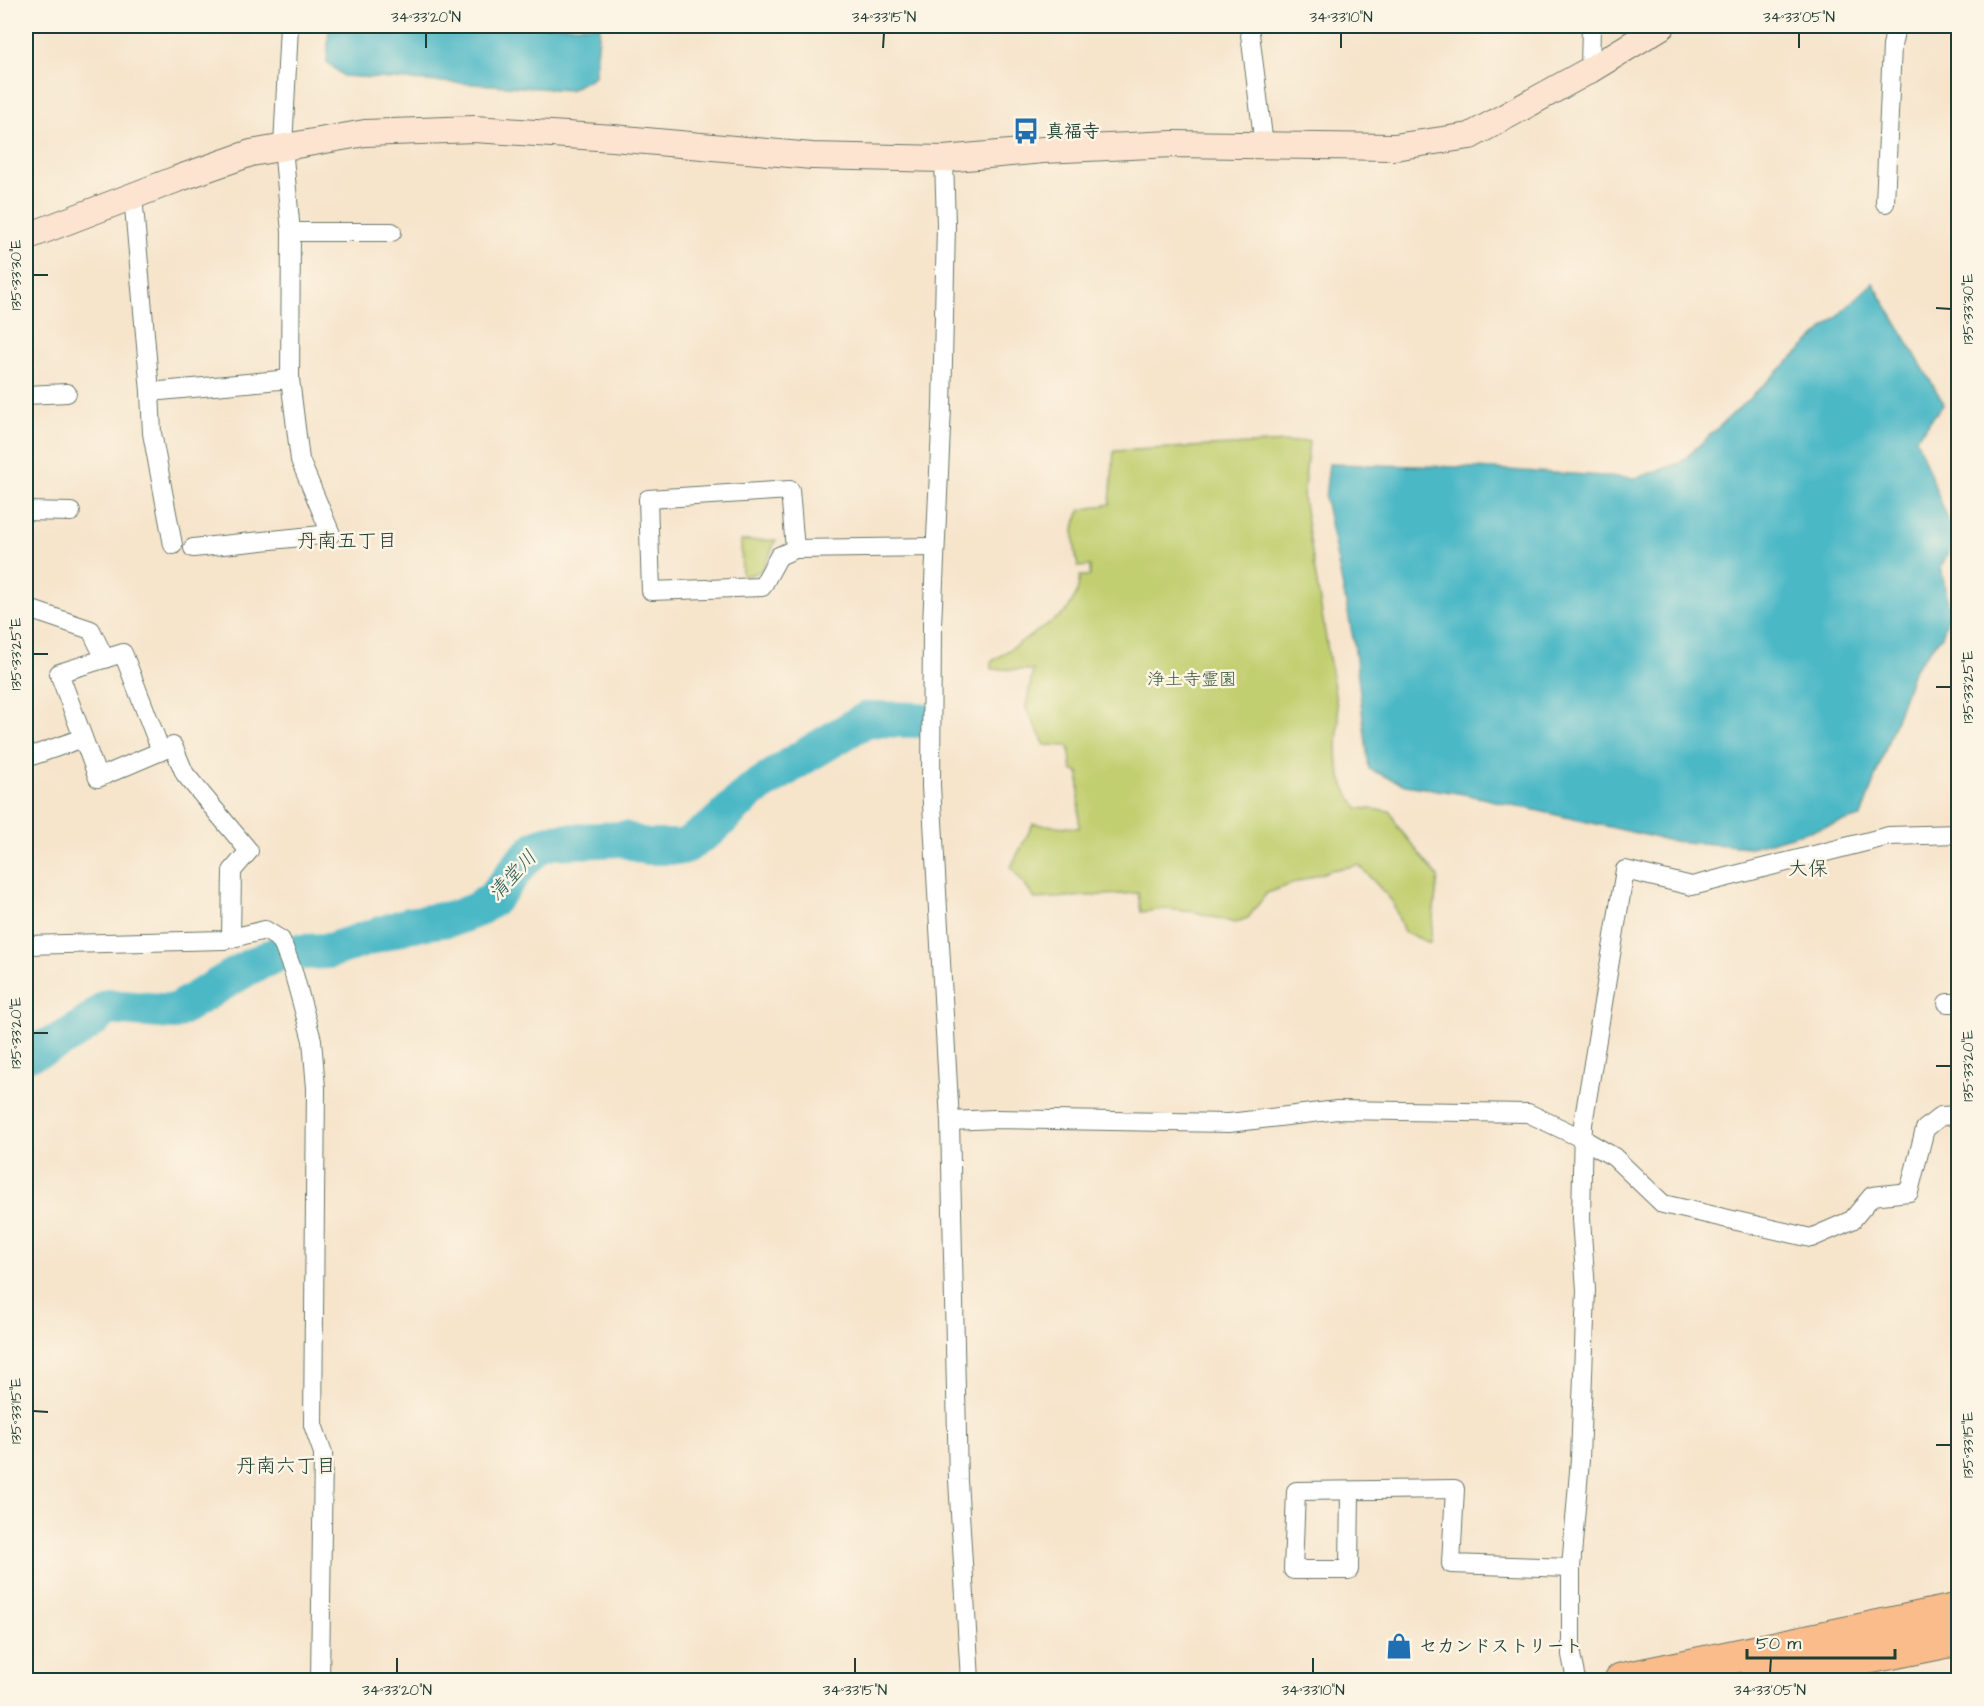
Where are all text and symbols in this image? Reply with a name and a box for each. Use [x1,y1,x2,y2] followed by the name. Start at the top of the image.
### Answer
[391,7,461,28] text: 34°33'20"N
[852,7,916,28] text: 34°33'15"N
[1309,7,1373,28] text: 34°33'10"N
[1763,7,1835,28] text: 34°33'05"N
[1011,116,1041,146] bus stop icon: 真福寺
[1046,119,1100,144] place label: 真福寺
[6,240,27,310] text: 135°33'30"E
[1958,274,1979,344] text: 135°33'30"E
[297,527,397,555] district label: 丹南五丁目
[6,617,27,690] text: 135°33'25"E
[1958,650,1979,723] text: 135°33'25"E
[1147,667,1237,692] park label: 浄土寺霊園
[482,844,543,907] water label: 清堂川
[1788,855,1828,883] district label: 大保
[6,997,27,1069] text: 135°33'20"E
[1958,1030,1979,1102] text: 135°33'20"E
[6,1378,27,1444] text: 135°33'15"E
[1958,1412,1979,1478] text: 135°33'15"E
[236,1452,336,1480] district label: 丹南六丁目
[1747,1622,1896,1660] scale bar
[1384,1631,1414,1661] shop icon: セカンドストリート
[1756,1631,1801,1656] text: 50 m
[1419,1634,1582,1659] place label: セカンドストリート
[362,1680,432,1701] text: 34°33'20"N
[823,1680,887,1701] text: 34°33'15"N
[1281,1680,1345,1701] text: 34°33'10"N
[1734,1680,1806,1701] text: 34°33'05"N

